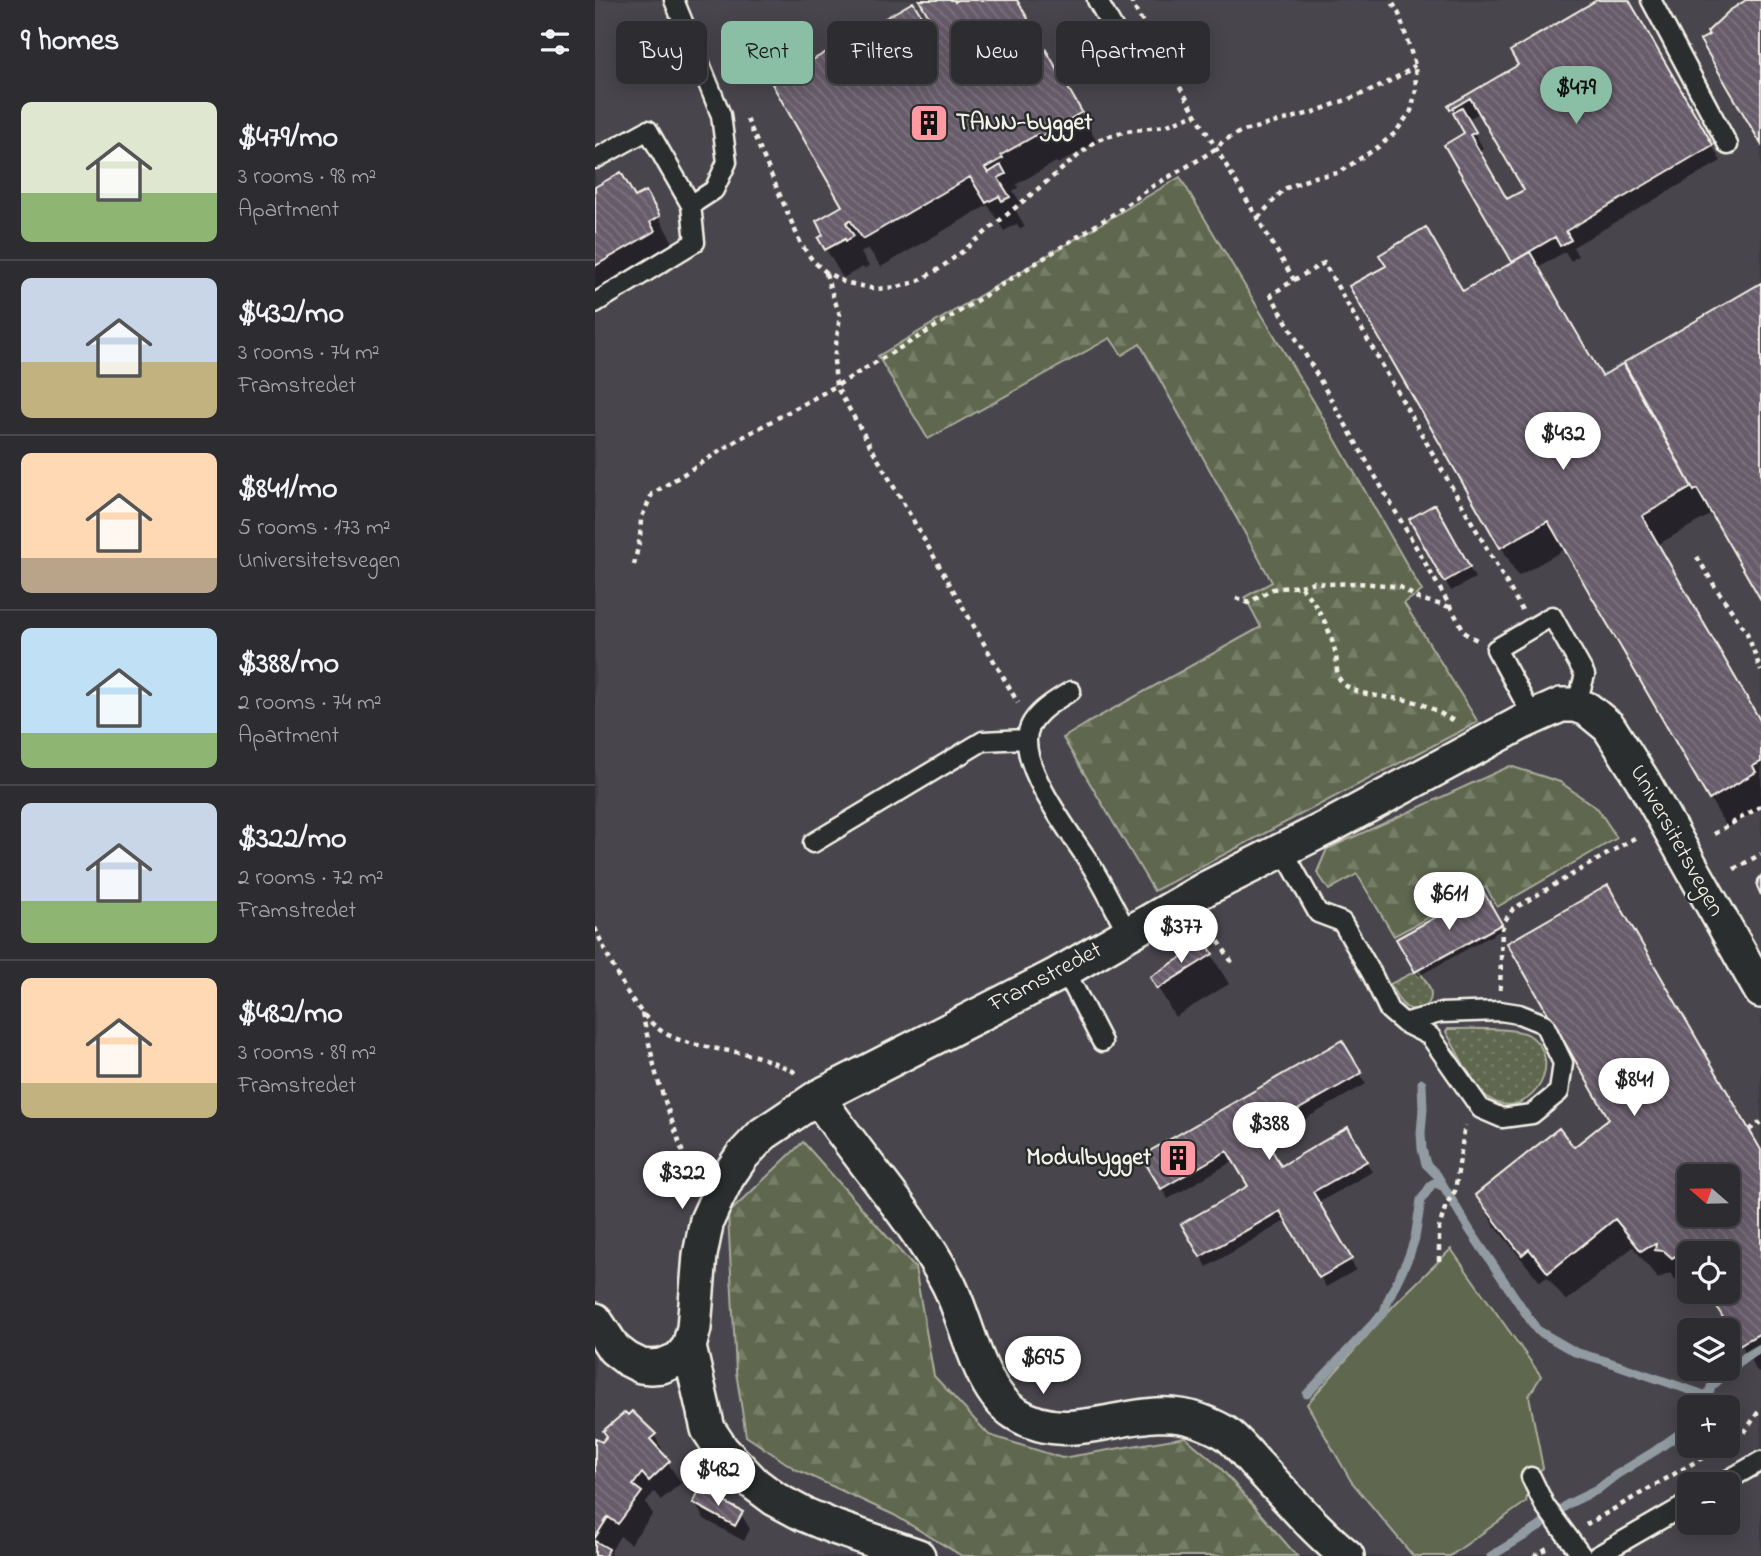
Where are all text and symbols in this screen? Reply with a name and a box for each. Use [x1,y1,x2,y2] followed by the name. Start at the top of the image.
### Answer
[21,20,119,64] text: 9 homes
[616,21,707,84] chip: Buy
[721,21,813,84] chip: Rent
[827,21,937,84] chip: Filters
[951,21,1042,84] chip: New
[1056,21,1210,84] chip: Apartment
[536,23,574,61] icon: filters
[1535,66,1617,126] pin: $479
[1556,72,1596,105] text: $479
[908,102,950,144] building icon: TANN-bygget
[956,106,1093,142] place label: TANN-bygget
[238,117,338,161] text: $479/mo
[77,130,161,214] icon: home
[238,161,376,194] text: 3 rooms · 98 m²
[238,194,339,227] text: Apartment
[238,293,344,337] text: $432/mo
[77,306,161,390] icon: home
[238,337,380,370] text: 3 rooms · 74 m²
[238,370,356,403] text: Framstredet
[1522,412,1604,472] pin: $432
[1541,418,1585,451] text: $432
[238,468,337,512] text: $841/mo
[77,481,161,565] icon: home
[238,512,391,545] text: 5 rooms · 173 m²
[238,545,400,578] text: Universitetsvegen
[238,643,339,687] text: $388/mo
[77,656,161,740] icon: home
[238,687,382,720] text: 2 rooms · 74 m²
[238,720,339,753] text: Apartment
[1620,759,1732,923] street label: Universitetsvegen
[238,818,347,862] text: $322/mo
[77,831,161,915] icon: home
[238,862,384,895] text: 2 rooms · 72 m²
[1408,872,1490,932] pin: $611
[1430,878,1468,911] text: $611
[238,895,356,928] text: Framstredet
[1140,906,1222,965] pin: $377
[1160,911,1202,944] text: $377
[982,934,1109,1023] street label: Framstredet
[238,993,343,1037] text: $482/mo
[77,1006,161,1090] icon: home
[238,1037,376,1070] text: 3 rooms · 89 m²
[1593,1058,1675,1118] pin: $841
[1614,1064,1654,1097] text: $841
[238,1070,356,1103] text: Framstredet
[1228,1102,1310,1162] pin: $388
[1249,1108,1289,1141] text: $388
[1157,1137,1199,1179] building icon: Modulbygget
[1026,1141,1152,1177] place label: Modulbygget
[641,1152,723,1211] pin: $322
[659,1157,705,1190] text: $322
[1677,1164,1739,1227] north arrow
[1677,1164,1740,1535] map controls
[1677,1241,1740,1304] button: locate
[1677,1318,1740,1381] button: layers
[1002,1336,1084,1396] pin: $695
[1021,1342,1065,1375] text: $695
[1677,1395,1740,1458] button: +
[677,1448,759,1508] pin: $482
[696,1454,740,1487] text: $482
[1677,1472,1740,1535] button: −

